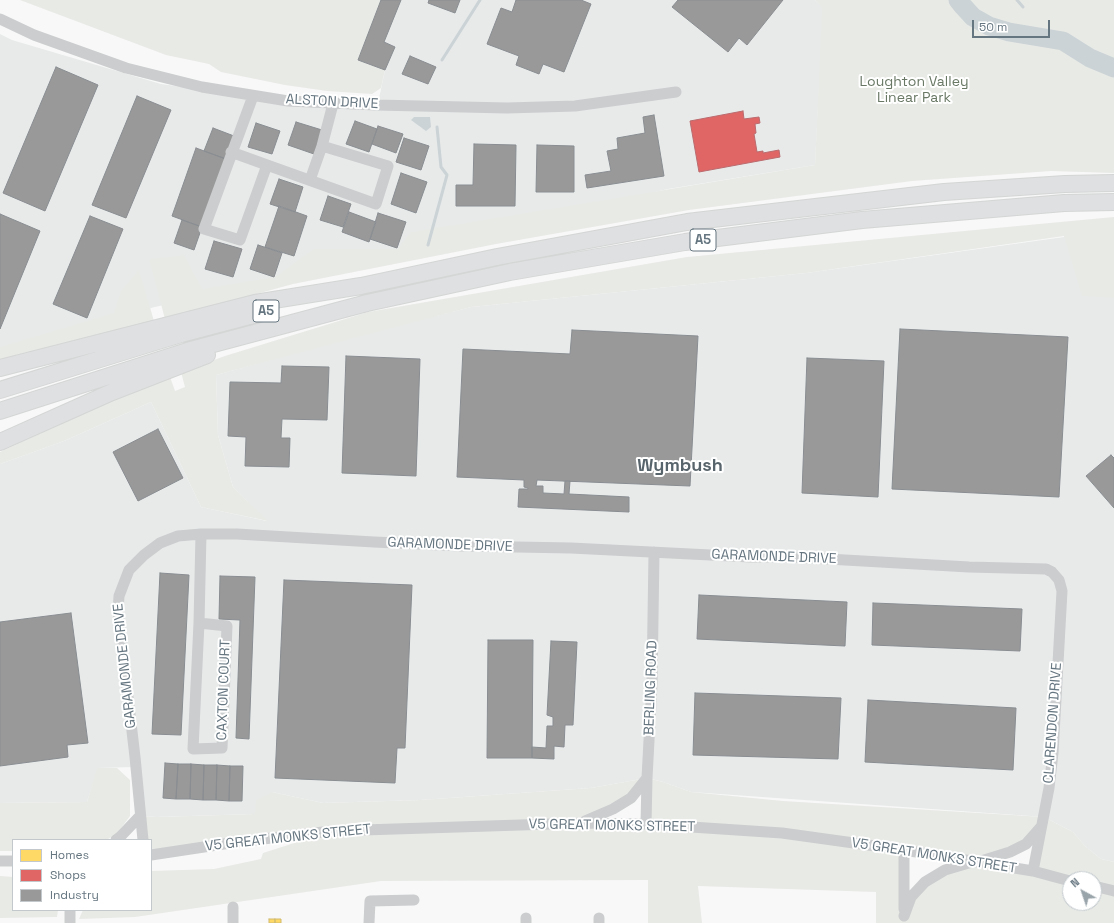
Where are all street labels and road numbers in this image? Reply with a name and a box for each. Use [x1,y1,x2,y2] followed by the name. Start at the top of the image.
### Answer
[285,91,379,113] street label: ALSTON DRIVE
[690,229,716,251] road number: A5
[253,300,279,322] road number: A5
[387,534,513,556] street label: GARAMONDE DRIVE
[711,546,837,568] street label: GARAMONDE DRIVE
[110,603,140,729] street label: GARAMONDE DRIVE
[214,639,234,741] street label: CAXTON COURT
[641,640,661,736] street label: BERLING ROAD
[1040,662,1066,784] street label: CLARENDON DRIVE
[528,816,696,836] street label: V5 GREAT MONKS STREET
[204,821,372,855] street label: V5 GREAT MONKS STREET
[850,835,1018,877] street label: V5 GREAT MONKS STREET

